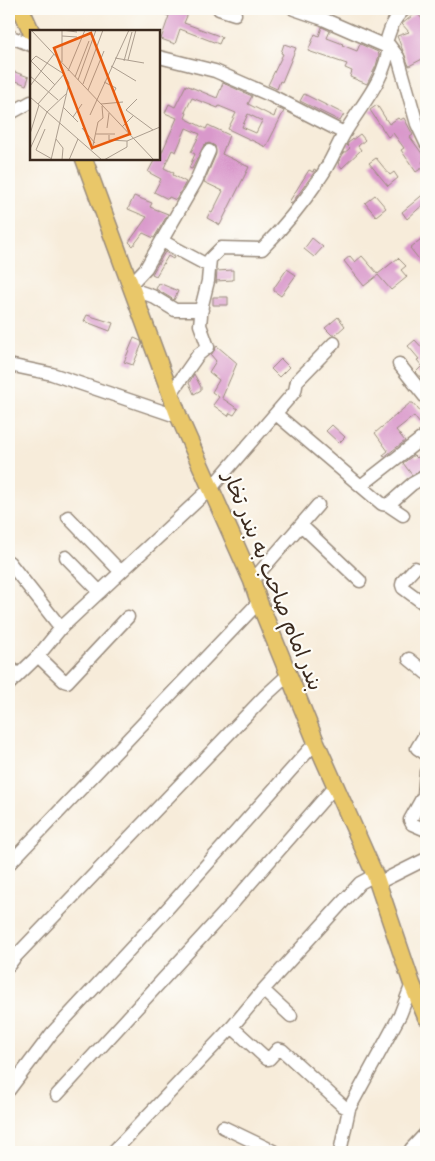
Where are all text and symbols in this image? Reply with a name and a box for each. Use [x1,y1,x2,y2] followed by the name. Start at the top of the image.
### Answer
[30,30,160,160] inset map
[214,466,329,696] street label: بندر امام صاحب به بندر تخار

